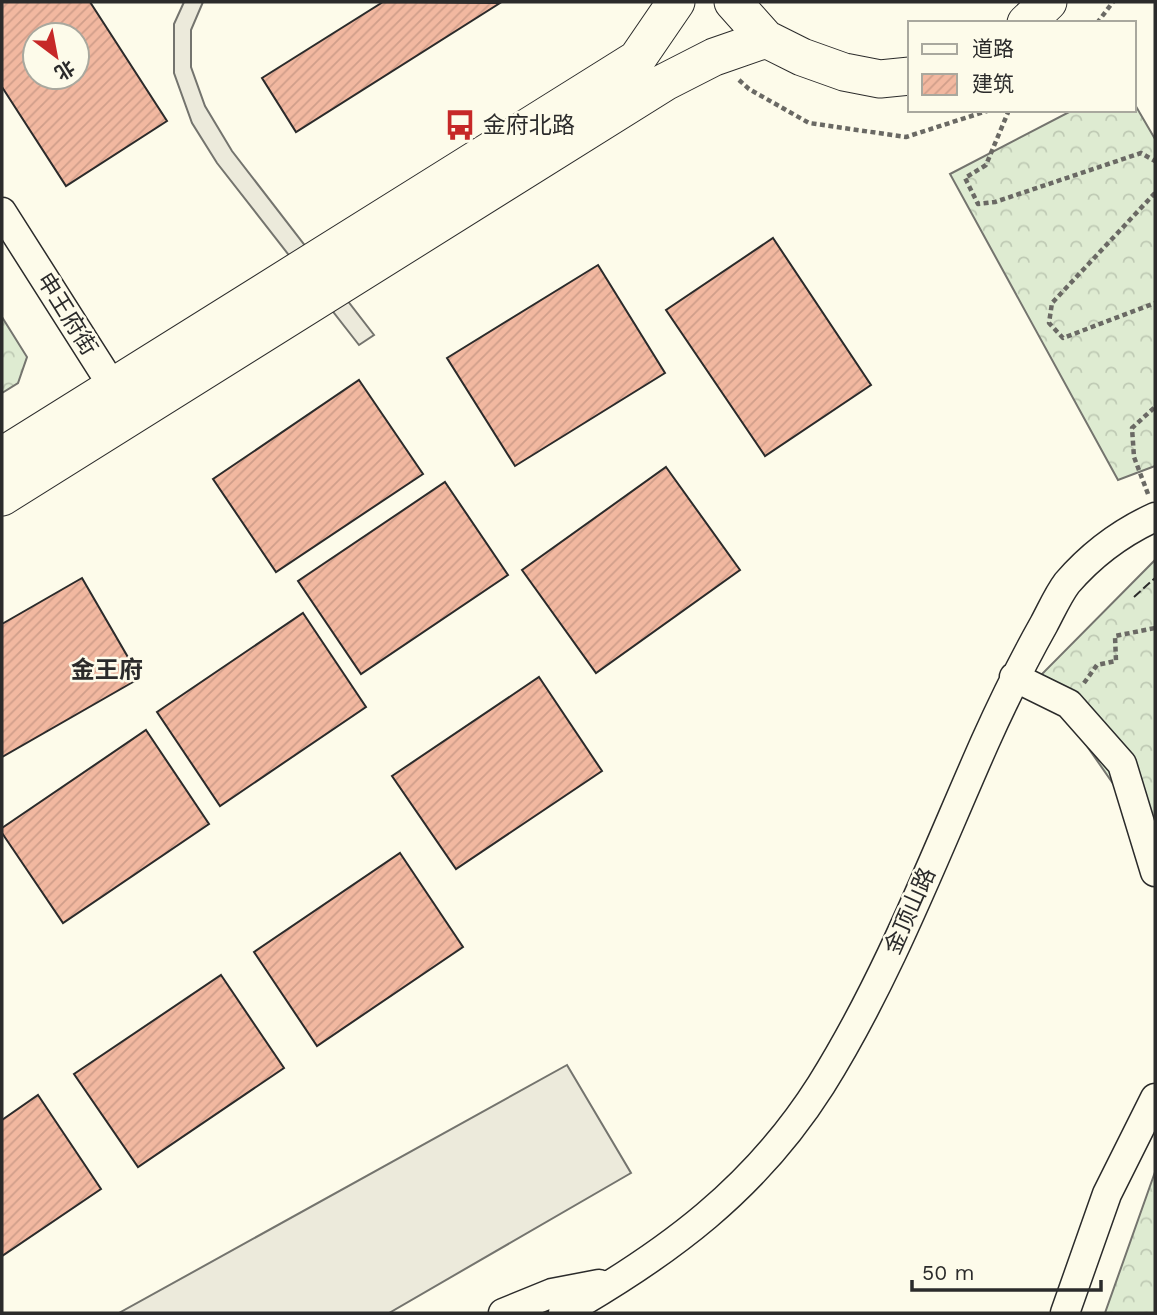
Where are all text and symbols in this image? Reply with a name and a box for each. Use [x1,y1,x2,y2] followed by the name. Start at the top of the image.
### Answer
[21,21,91,91] north arrow
[908,21,1136,112] legend
[972,36,1014,61] text: 道路
[51,55,79,85] text: 北
[972,71,1014,96] text: 建筑
[443,108,477,142] bus stop icon: 金府北路
[483,112,575,139] place label: 金府北路
[31,268,103,360] street label: 申王府街
[71,656,143,684] district label: 金王府
[879,863,941,959] street label: 金顶山路
[912,1248,1101,1292] scale bar
[922,1260,974,1285] text: 50 m

